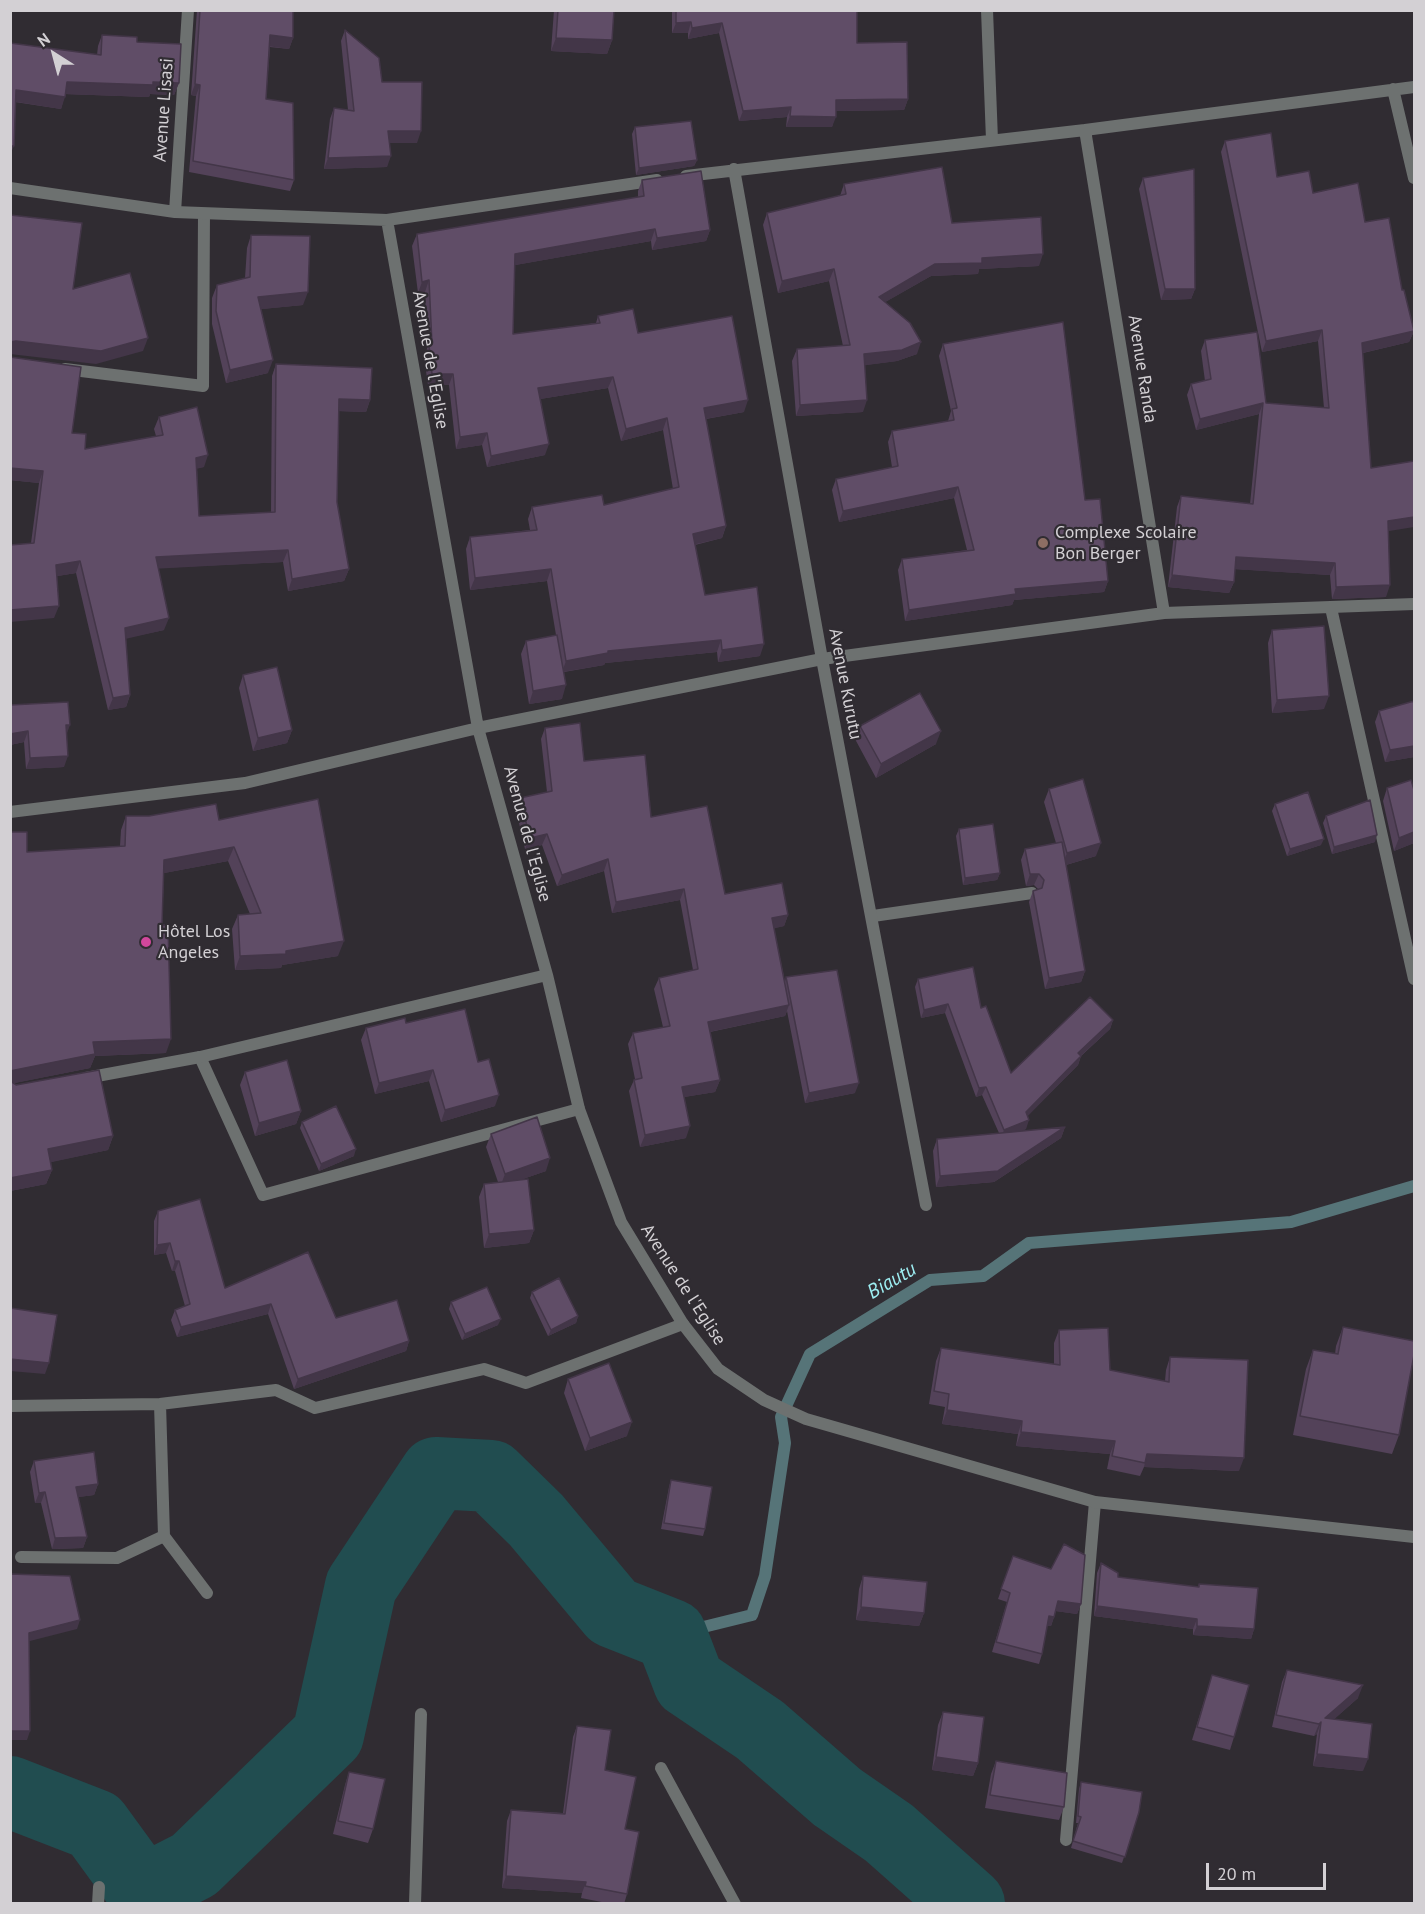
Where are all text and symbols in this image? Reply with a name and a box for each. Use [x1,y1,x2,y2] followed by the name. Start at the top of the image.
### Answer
[24,24,84,84] north arrow
[33,28,54,51] text: N
[150,57,178,163] street label: Avenue Lisasi
[407,289,453,431] street label: Avenue de l'Eglise
[1123,314,1161,424] street label: Avenue Randa
[1055,522,1197,564] place label: Complexe Scolaire Bon Berger
[1036,536,1050,550] marker: Complexe Scolaire Bon Berger
[824,627,866,741] street label: Avenue Kurutu
[498,764,556,904] street label: Avenue de l'Eglise
[158,921,230,964] place label: Hôtel Los Angeles
[139,935,153,949] marker: Hôtel Los Angeles
[636,1220,730,1350] street label: Avenue de l'Eglise
[863,1257,921,1305] water label: Biautu
[1209,1851,1329,1889] scale bar
[1217,1862,1256,1885] text: 20 m

